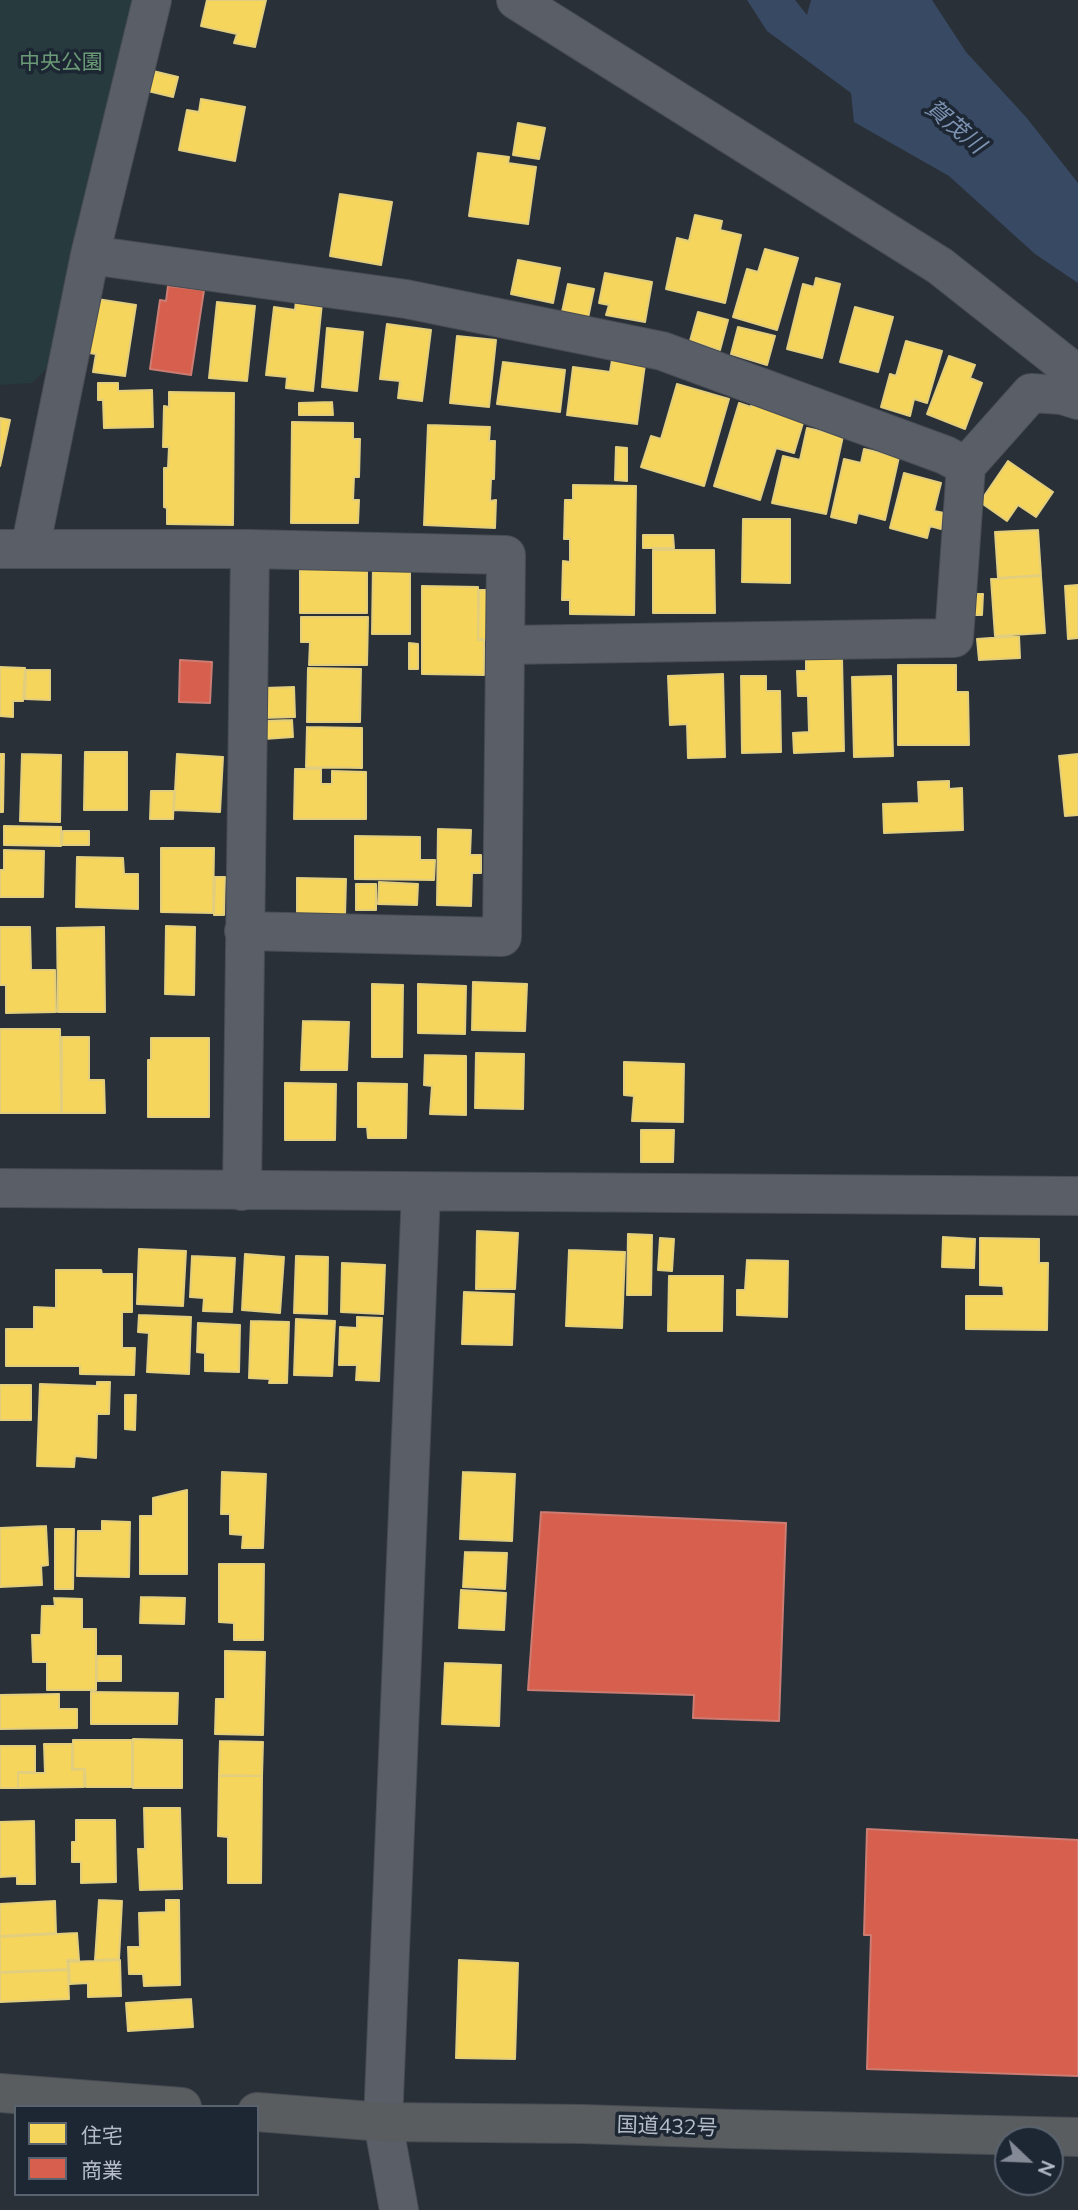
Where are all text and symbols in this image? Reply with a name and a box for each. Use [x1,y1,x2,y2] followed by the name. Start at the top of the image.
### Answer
[19,50,103,76] park label: 中央公園
[920,94,990,160] water label: 賀茂川
[14,2105,259,2196] legend
[616,2113,718,2141] street label: 国道432号
[81,2122,123,2148] text: 住宅
[994,2126,1064,2196] north arrow
[81,2157,123,2183] text: 商業
[1033,2157,1060,2180] text: N

